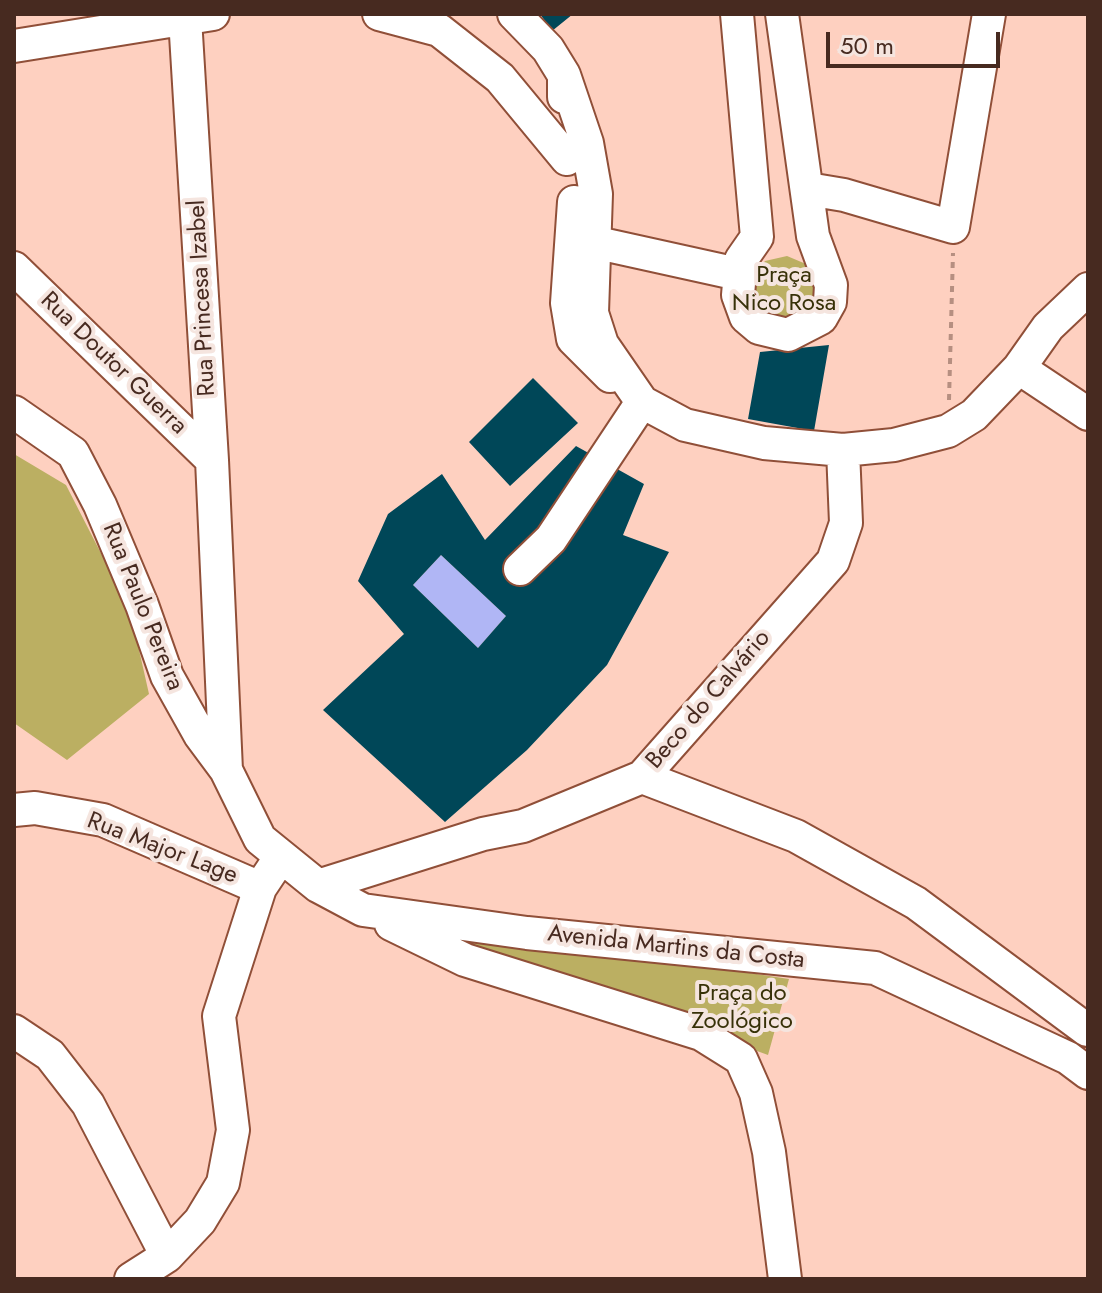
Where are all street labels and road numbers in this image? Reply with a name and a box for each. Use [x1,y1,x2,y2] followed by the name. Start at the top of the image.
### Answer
[183,199,223,397] street label: Rua Princesa Izabel
[34,287,192,441] street label: Rua Doutor Guerra
[95,519,189,695] street label: Rua Paulo Pereira
[641,625,777,775] street label: Beco do Calvário
[83,807,241,891] street label: Rua Major Lage
[546,920,806,976] street label: Avenida Martins da Costa

